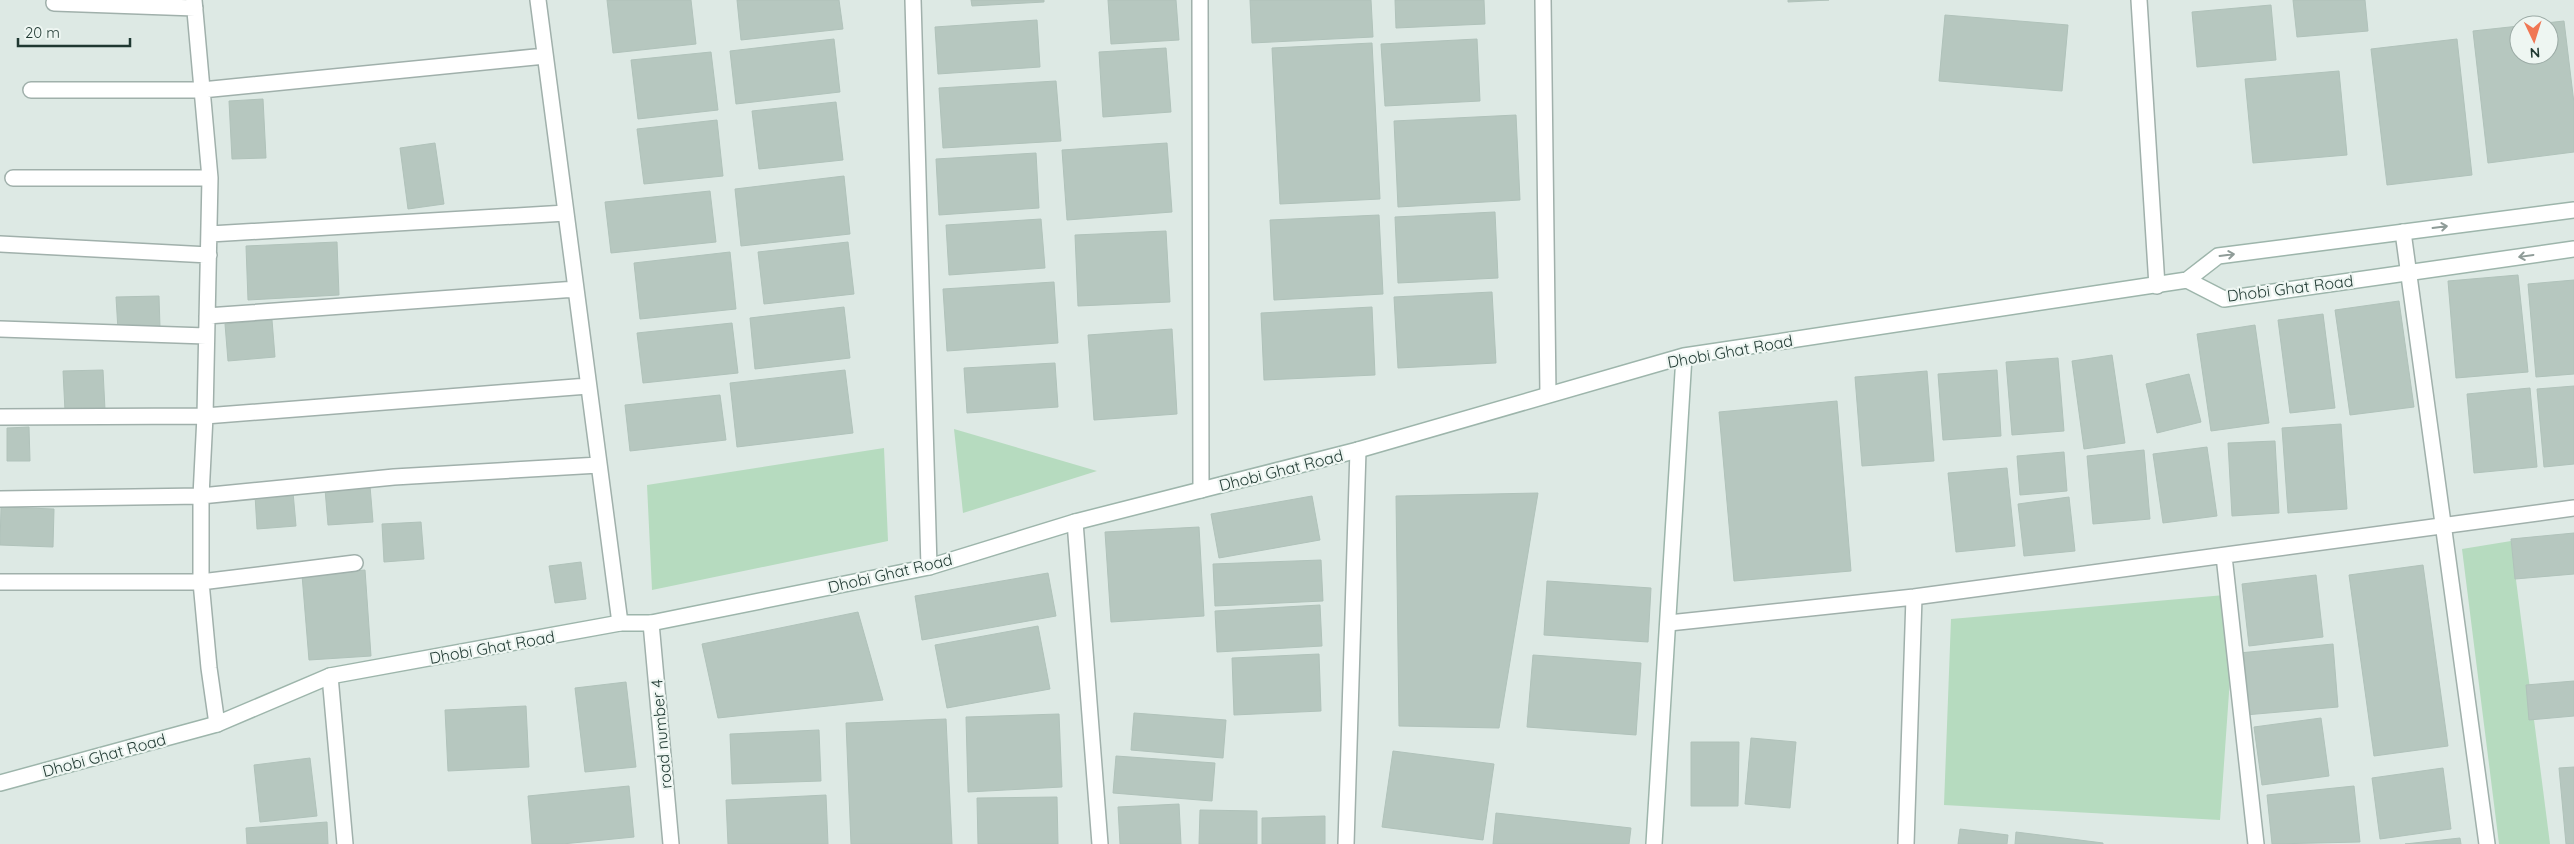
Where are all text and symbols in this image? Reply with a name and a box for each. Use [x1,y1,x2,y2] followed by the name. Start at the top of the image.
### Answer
[18,15,130,47] scale bar
[2509,15,2559,65] north arrow
[25,23,60,42] text: 20 m
[2529,44,2541,62] text: N
[2432,222,2448,232] one-way arrow
[2219,249,2235,259] one-way arrow
[2518,251,2534,261] one-way arrow
[2226,270,2354,306] street label: Dhobi Ghat Road
[1666,330,1794,372] street label: Dhobi Ghat Road
[1217,445,1345,495] street label: Dhobi Ghat Road
[826,549,954,597] street label: Dhobi Ghat Road
[428,626,556,668] street label: Dhobi Ghat Road
[646,678,676,790] street label: road number 4
[40,729,168,781] street label: Dhobi Ghat Road

